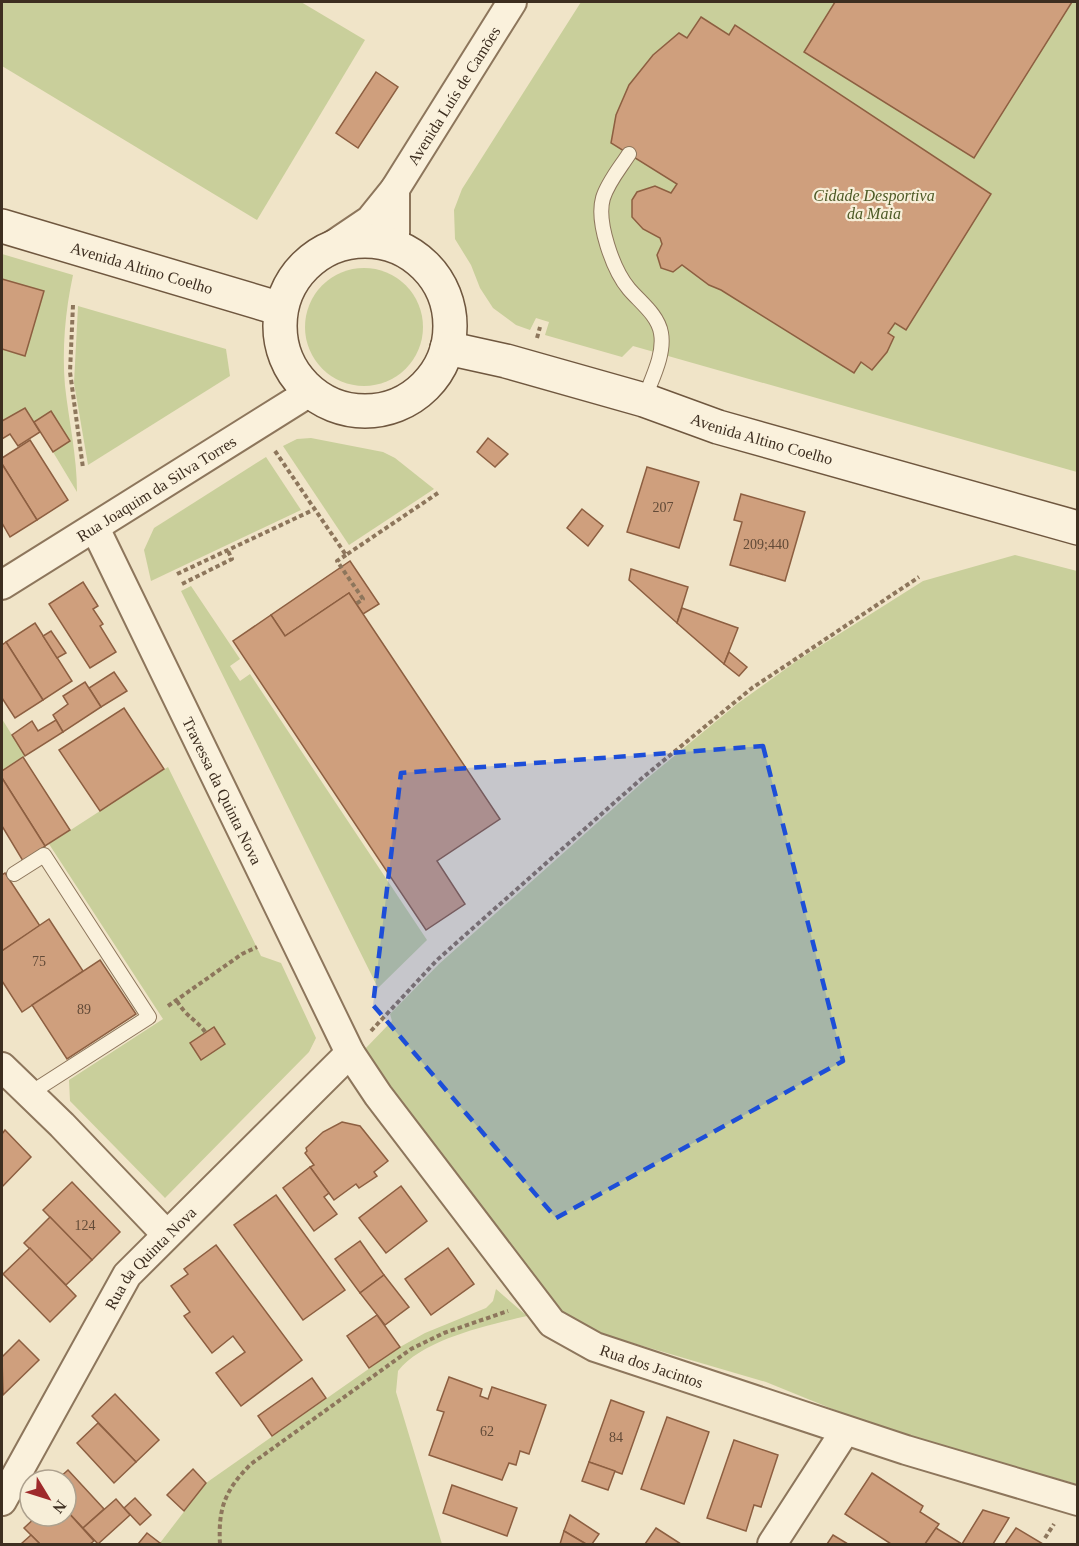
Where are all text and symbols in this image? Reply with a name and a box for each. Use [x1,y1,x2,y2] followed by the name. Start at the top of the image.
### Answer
[404,23,504,168] street label: Avenida Luís de Camões
[813,187,935,222] park label: Cidade Desportiva da Maia
[69,239,215,297] street label: Avenida Altino Coelho
[688,410,835,468] street label: Avenida Altino Coelho
[74,433,239,545] street label: Rua Joaquim da Silva Torres
[653,500,674,515] house number: 207
[743,537,789,552] house number: 209;440
[179,714,265,867] street label: Travessa da Quinta Nova
[32,954,46,969] house number: 75
[77,1002,91,1017] house number: 89
[102,1204,199,1312] street label: Rua da Quinta Nova
[75,1218,96,1233] house number: 124
[598,1341,705,1391] street label: Rua dos Jacintos
[480,1424,494,1439] house number: 62
[609,1430,623,1445] house number: 84
[18,1468,78,1528] north arrow
[49,1497,70,1517] text: N

